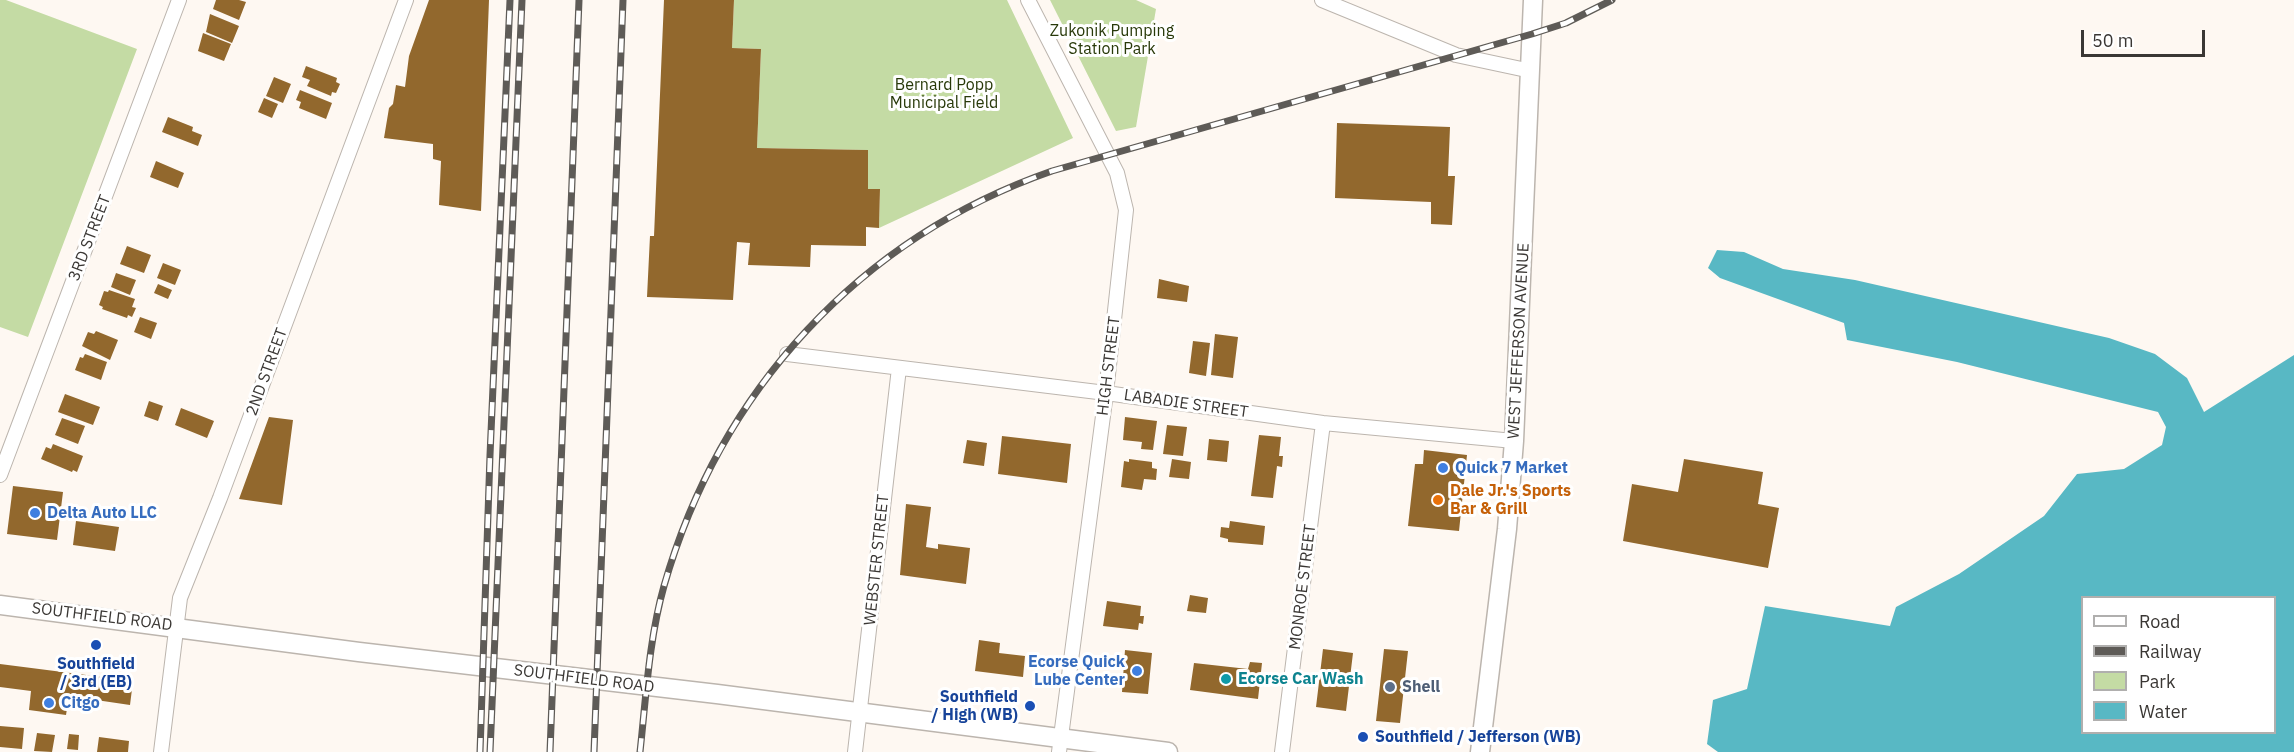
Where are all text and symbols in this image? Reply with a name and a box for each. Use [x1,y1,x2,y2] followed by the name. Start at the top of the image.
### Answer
[2084,18,2208,56] scale bar
[1050,21,1174,59] park label: Zukonik Pumping Station Park
[2092,29,2134,52] text: 50 m
[890,75,998,113] park label: Bernard Popp Municipal Field
[65,192,115,284] street label: 3RD STREET
[1504,242,1534,440] street label: WEST JEFFERSON AVENUE
[1093,315,1125,417] street label: HIGH STREET
[242,326,292,418] street label: 2ND STREET
[1122,386,1250,422] street label: LABADIE STREET
[1455,458,1568,478] place label: Quick 7 Market
[1436,461,1450,475] marker: Quick 7 Market
[1450,481,1571,519] place label: Dale Jr.'s Sports Bar & Grill
[861,493,893,627] street label: WEBSTER STREET
[1431,493,1445,507] marker: Dale Jr.'s Sports Bar & Grill
[47,503,157,523] place label: Delta Auto LLC
[28,506,42,520] marker: Delta Auto LLC
[1286,523,1320,651] street label: MONROE STREET
[2081,596,2276,734] legend
[31,599,173,635] street label: SOUTHFIELD ROAD
[2139,610,2180,633] text: Road
[89,638,103,652] marker: Southfield / 3rd (EB)
[2139,640,2201,663] text: Railway
[1028,652,1125,690] place label: Ecorse Quick Lube Center
[57,654,135,692] place label: Southfield / 3rd (EB)
[513,661,655,697] street label: SOUTHFIELD ROAD
[1130,664,1144,678] marker: Ecorse Quick Lube Center
[1238,669,1364,689] place label: Ecorse Car Wash
[2139,670,2175,693] text: Park
[1219,672,1233,686] marker: Ecorse Car Wash
[1402,677,1440,697] place label: Shell
[1383,680,1397,694] marker: Shell
[931,687,1018,725] place label: Southfield / High (WB)
[61,693,100,713] place label: Citgo
[42,696,56,710] marker: Citgo
[1023,699,1037,713] marker: Southfield / High (WB)
[2139,700,2187,723] text: Water
[1375,727,1581,747] place label: Southfield / Jefferson (WB)
[1356,730,1370,744] marker: Southfield / Jefferson (WB)

